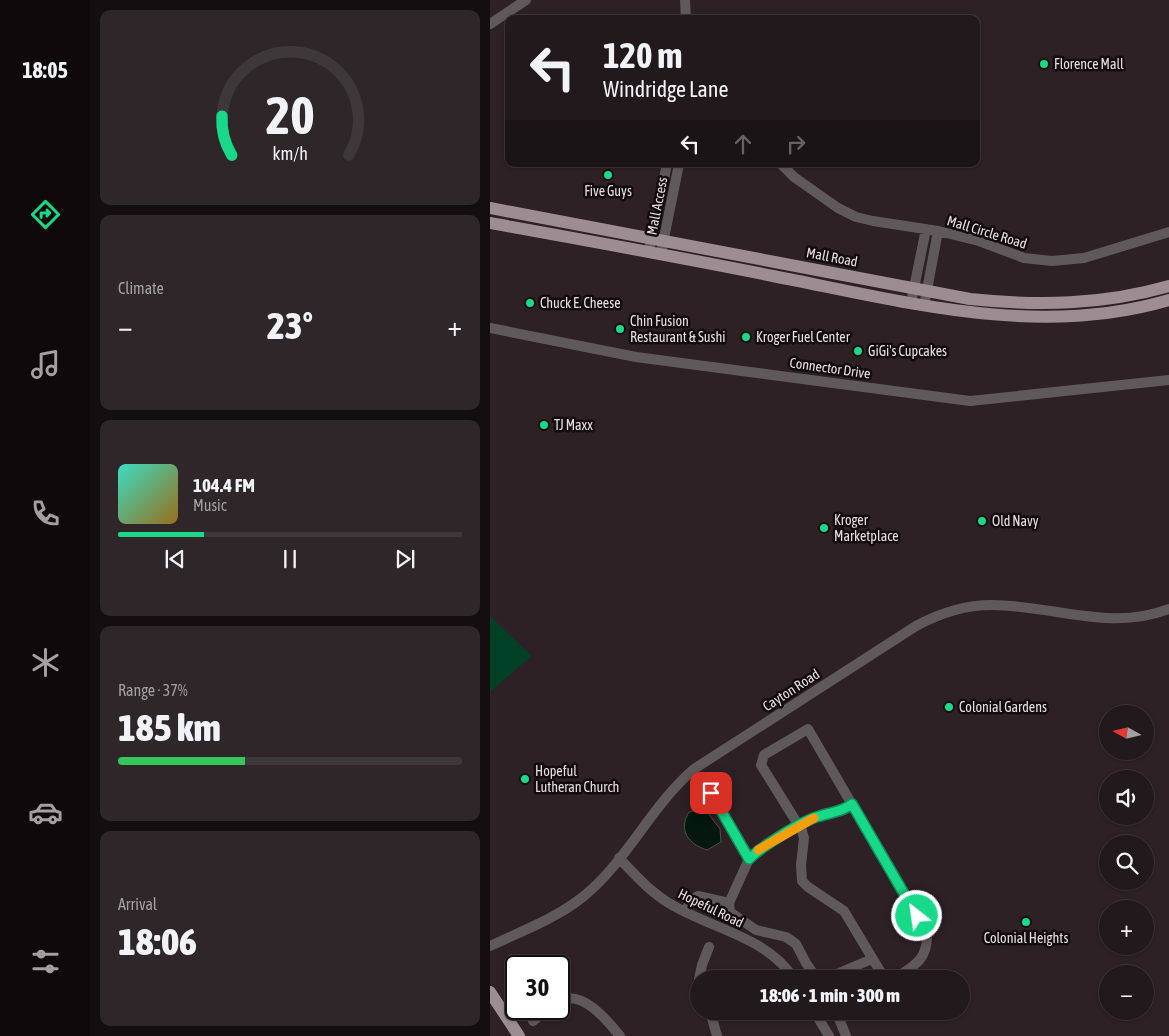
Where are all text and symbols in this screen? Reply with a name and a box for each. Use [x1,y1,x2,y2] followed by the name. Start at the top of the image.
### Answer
[520,35,585,100] icon: left
[603,35,682,75] text: 120 m
[1054,56,1124,72] place label: Florence Mall
[22,57,68,83] text: 18:05
[1038,58,1050,70] marker: Florence Mall
[603,76,729,102] text: Windridge Lane
[266,85,314,145] text: 20
[676,130,704,158] icon: left
[729,130,757,158] icon: ahead
[782,130,810,158] icon: right
[272,143,308,164] text: km/h
[602,169,614,181] marker: Five Guys
[644,176,670,236] street label: Mall Access
[584,183,632,199] place label: Five Guys
[28,197,63,232] icon: directions
[945,212,1029,252] street label: Mall Circle Road
[805,244,859,270] street label: Mall Road
[118,279,164,297] text: Climate
[540,295,621,311] place label: Chuck E. Cheese
[524,297,536,309] marker: Chuck E. Cheese
[267,304,313,347] text: 23°
[118,310,133,342] text: −
[447,310,462,342] text: +
[630,313,726,345] place label: Chin Fusion Restaurant & Sushi
[614,323,626,335] marker: Chin Fusion Restaurant & Sushi
[756,329,851,345] place label: Kroger Fuel Center
[740,331,752,343] marker: Kroger Fuel Center
[868,343,947,359] place label: GiGi's Cupcakes
[852,345,864,357] marker: GiGi's Cupcakes
[28,347,63,382] icon: music
[788,354,872,382] street label: Connector Drive
[554,417,593,433] place label: TJ Maxx
[538,419,550,431] marker: TJ Maxx
[193,474,255,496] text: 104.4 FM
[28,496,63,531] icon: phone
[193,496,227,514] text: Music
[834,512,899,544] place label: Kroger Marketplace
[992,513,1039,529] place label: Old Navy
[976,515,988,527] marker: Old Navy
[818,522,830,534] marker: Kroger Marketplace
[161,545,189,573] icon: previous
[276,545,304,573] icon: pause
[391,545,419,573] icon: next
[28,645,63,680] icon: climate
[760,666,822,714] street label: Cayton Road
[118,681,188,699] text: Range · 37%
[959,699,1047,715] place label: Colonial Gardens
[943,701,955,713] marker: Colonial Gardens
[1099,705,1154,760] north arrow
[1099,705,1154,1020] map controls
[118,706,221,749] text: 185 km
[535,763,619,795] place label: Hopeful Lutheran Church
[1099,770,1154,825] button: sound
[690,772,732,814] pin
[519,773,531,785] marker: Hopeful Lutheran Church
[697,779,725,807] icon: arrive
[28,795,63,830] icon: car
[1099,835,1154,890] button: search
[676,885,746,931] street label: Hopeful Road
[890,889,942,941] position arrow
[118,895,157,913] text: Arrival
[1099,900,1154,955] button: +
[1020,916,1032,928] marker: Colonial Heights
[118,920,197,963] text: 18:06
[984,930,1068,946] place label: Colonial Heights
[28,944,63,979] icon: filters
[505,955,570,1020] speed limit sign: 30
[1099,965,1154,1020] button: −
[760,984,900,1006] text: 18:06 · 1 min · 300 m

